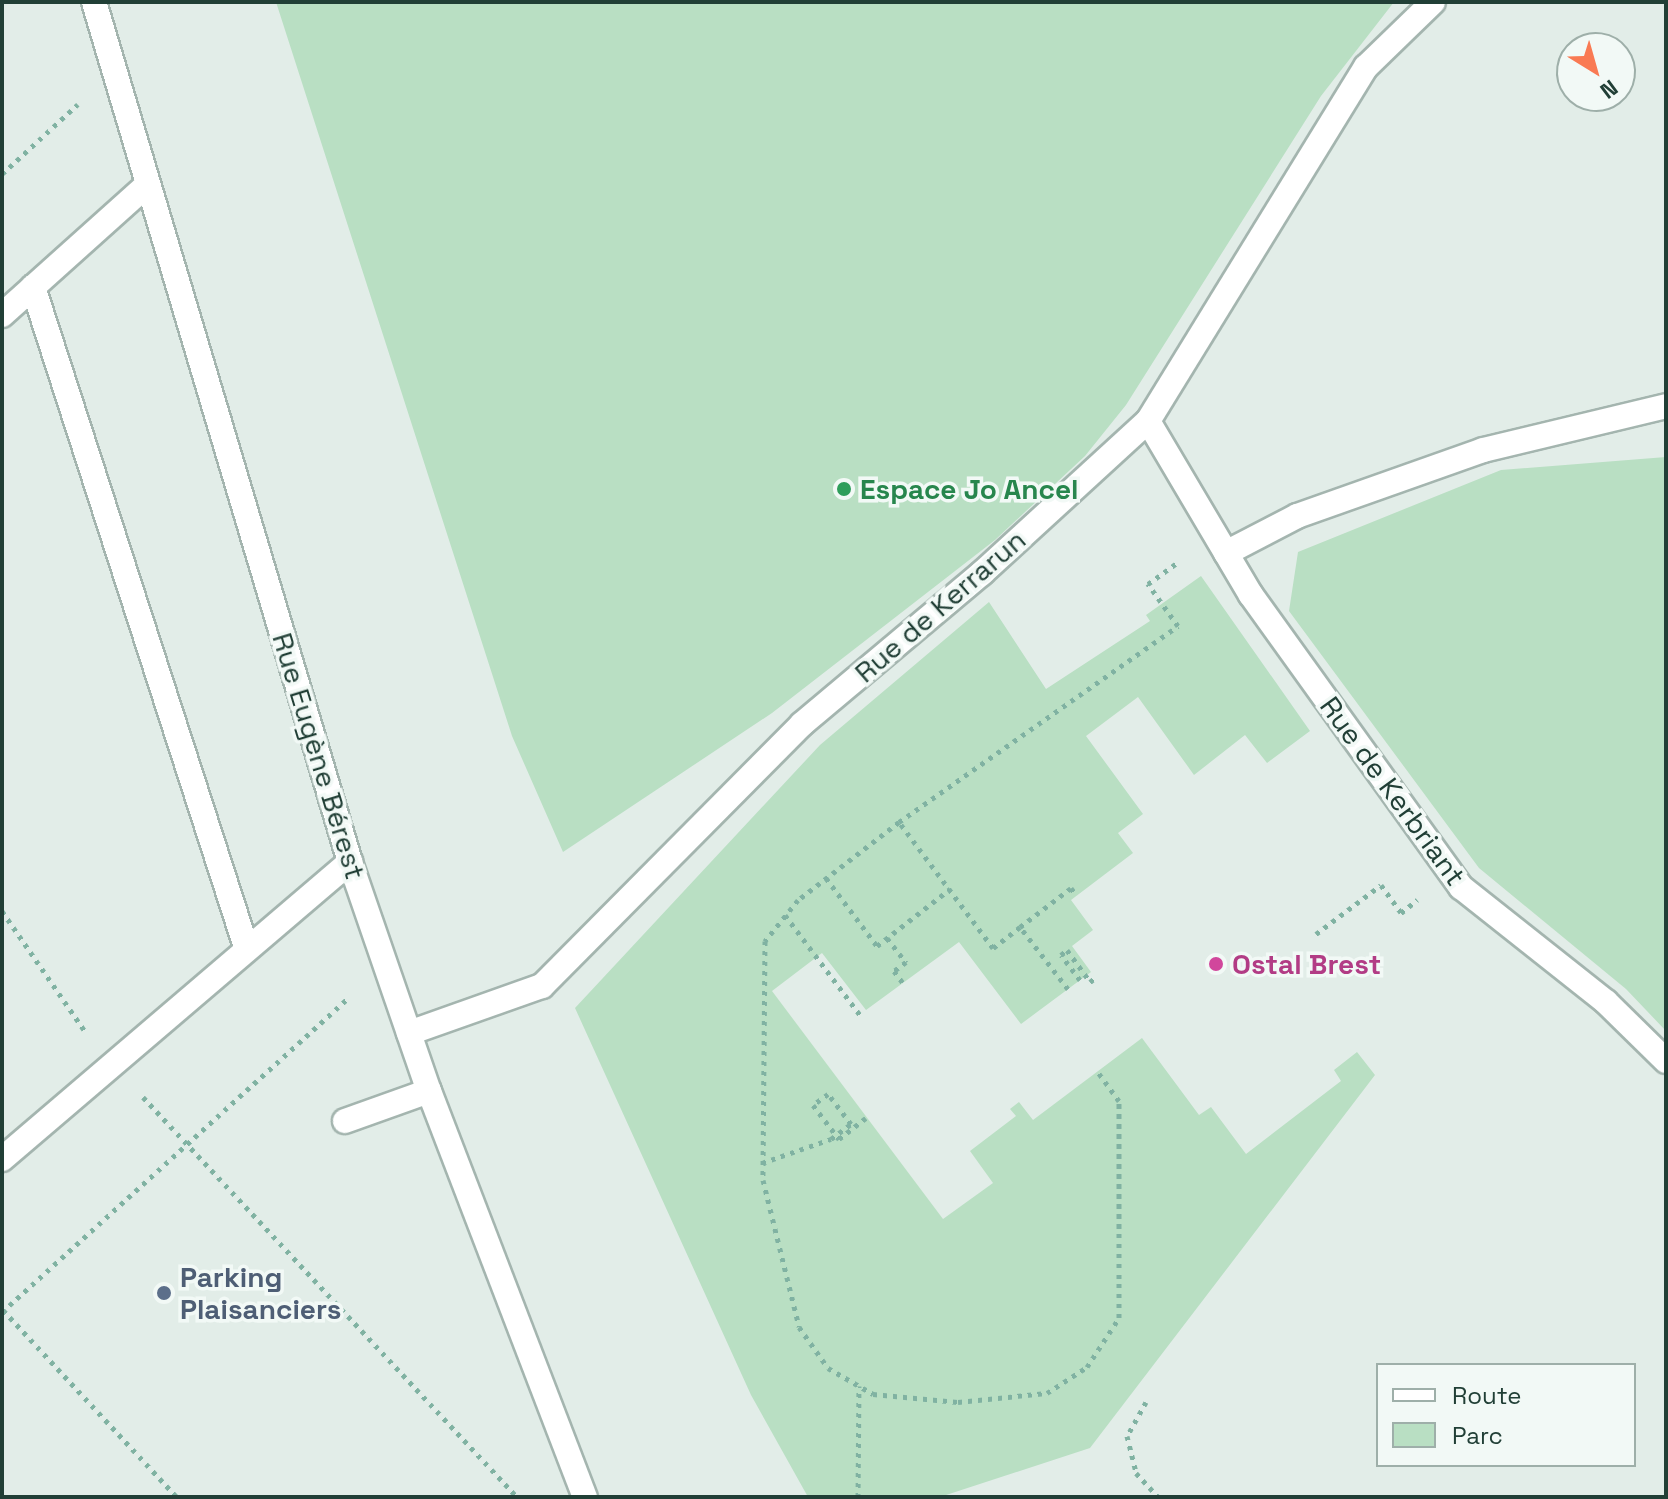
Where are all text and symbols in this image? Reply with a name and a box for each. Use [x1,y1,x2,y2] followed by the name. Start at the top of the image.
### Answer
[1556,32,1636,112] north arrow
[1595,74,1624,105] text: N
[860,472,1079,506] place label: Espace Jo Ancel
[835,480,853,498] marker: Espace Jo Ancel
[848,523,1032,689] street label: Rue de Kerrarun
[266,629,372,883] street label: Rue Eugène Bérest
[1313,690,1473,892] street label: Rue de Kerbriant
[1232,947,1381,981] place label: Ostal Brest
[1207,955,1225,973] marker: Ostal Brest
[180,1260,341,1326] place label: Parking Plaisanciers
[155,1284,173,1302] marker: Parking Plaisanciers
[1376,1363,1636,1467] legend
[1452,1380,1521,1411] text: Route
[1452,1420,1503,1451] text: Parc

